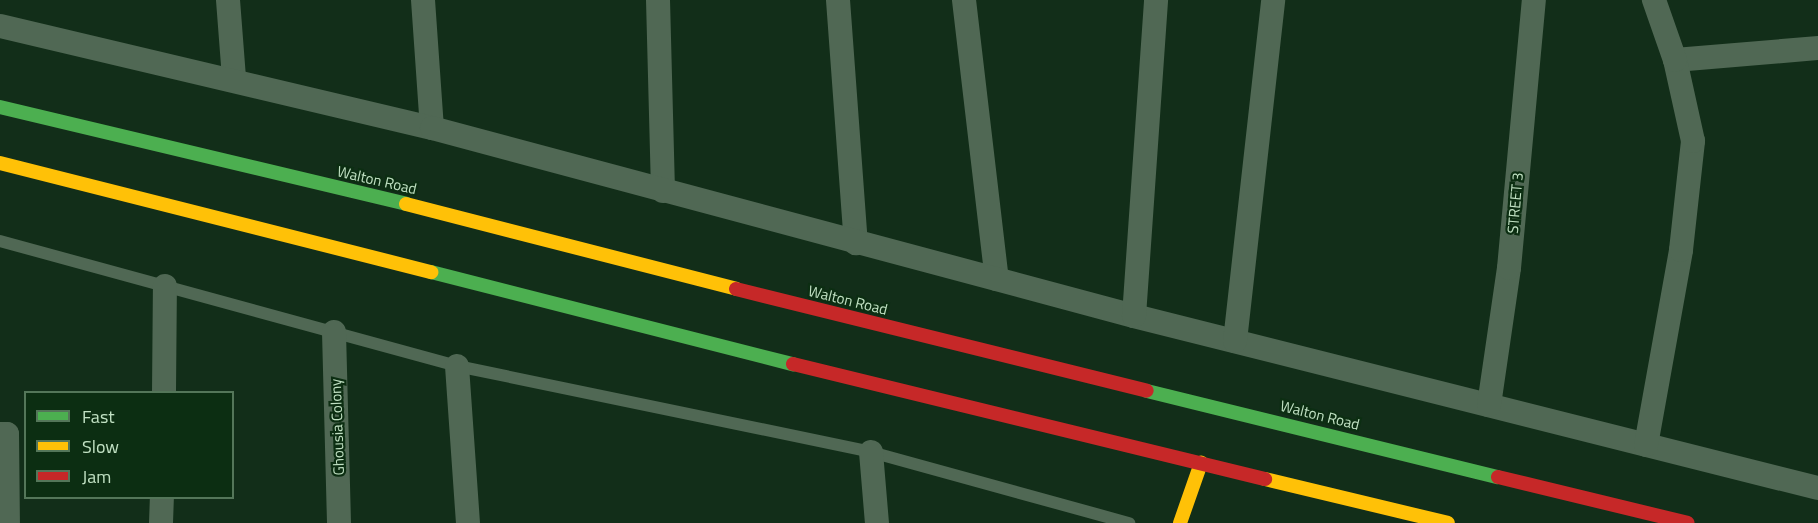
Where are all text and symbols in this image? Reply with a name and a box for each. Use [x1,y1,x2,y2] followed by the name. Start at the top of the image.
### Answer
[335,162,419,198] street label: Walton Road
[1503,172,1527,234] street label: STREET 3
[806,281,890,319] street label: Walton Road
[326,378,348,476] street label: Ghousia Colony
[24,391,234,499] legend
[1278,396,1362,434] street label: Walton Road
[82,403,115,430] text: Fast
[82,433,119,460] text: Slow
[82,463,111,490] text: Jam

